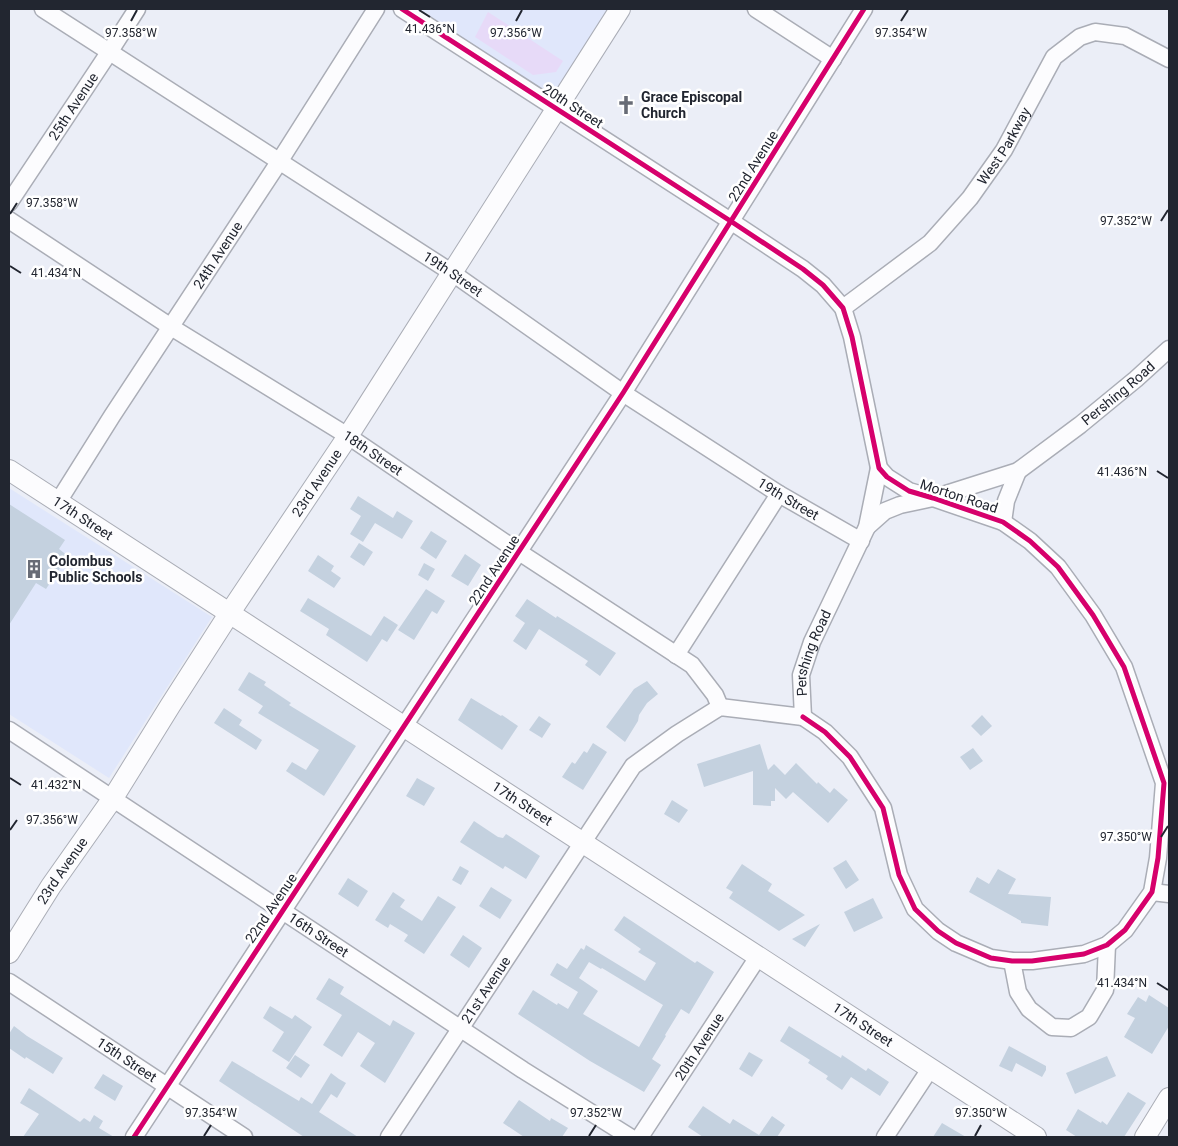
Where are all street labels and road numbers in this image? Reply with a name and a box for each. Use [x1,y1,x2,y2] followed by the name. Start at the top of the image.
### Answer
[45,70,101,143] street label: 25th Avenue
[540,81,606,132] street label: 20th Street
[974,104,1034,188] street label: West Parkway
[725,128,781,204] street label: 22nd Avenue
[190,218,246,292] street label: 24th Avenue
[420,248,486,300] street label: 19th Street
[1078,358,1158,428] street label: Pershing Road
[340,427,406,479] street label: 18th Street
[288,446,345,520] street label: 23rd Avenue
[755,474,822,523] street label: 19th Street
[918,476,1000,516] street label: Morton Road
[50,493,116,544] street label: 17th Street
[465,532,523,608] street label: 22nd Avenue
[793,607,834,697] street label: Pershing Road
[489,778,556,829] street label: 17th Street
[34,834,91,907] street label: 23rd Avenue
[242,870,300,946] street label: 22nd Avenue
[285,909,352,960] street label: 16th Street
[458,953,514,1026] street label: 21st Avenue
[830,999,896,1050] street label: 17th Street
[671,1010,727,1083] street label: 20th Avenue
[94,1034,160,1085] street label: 15th Street

